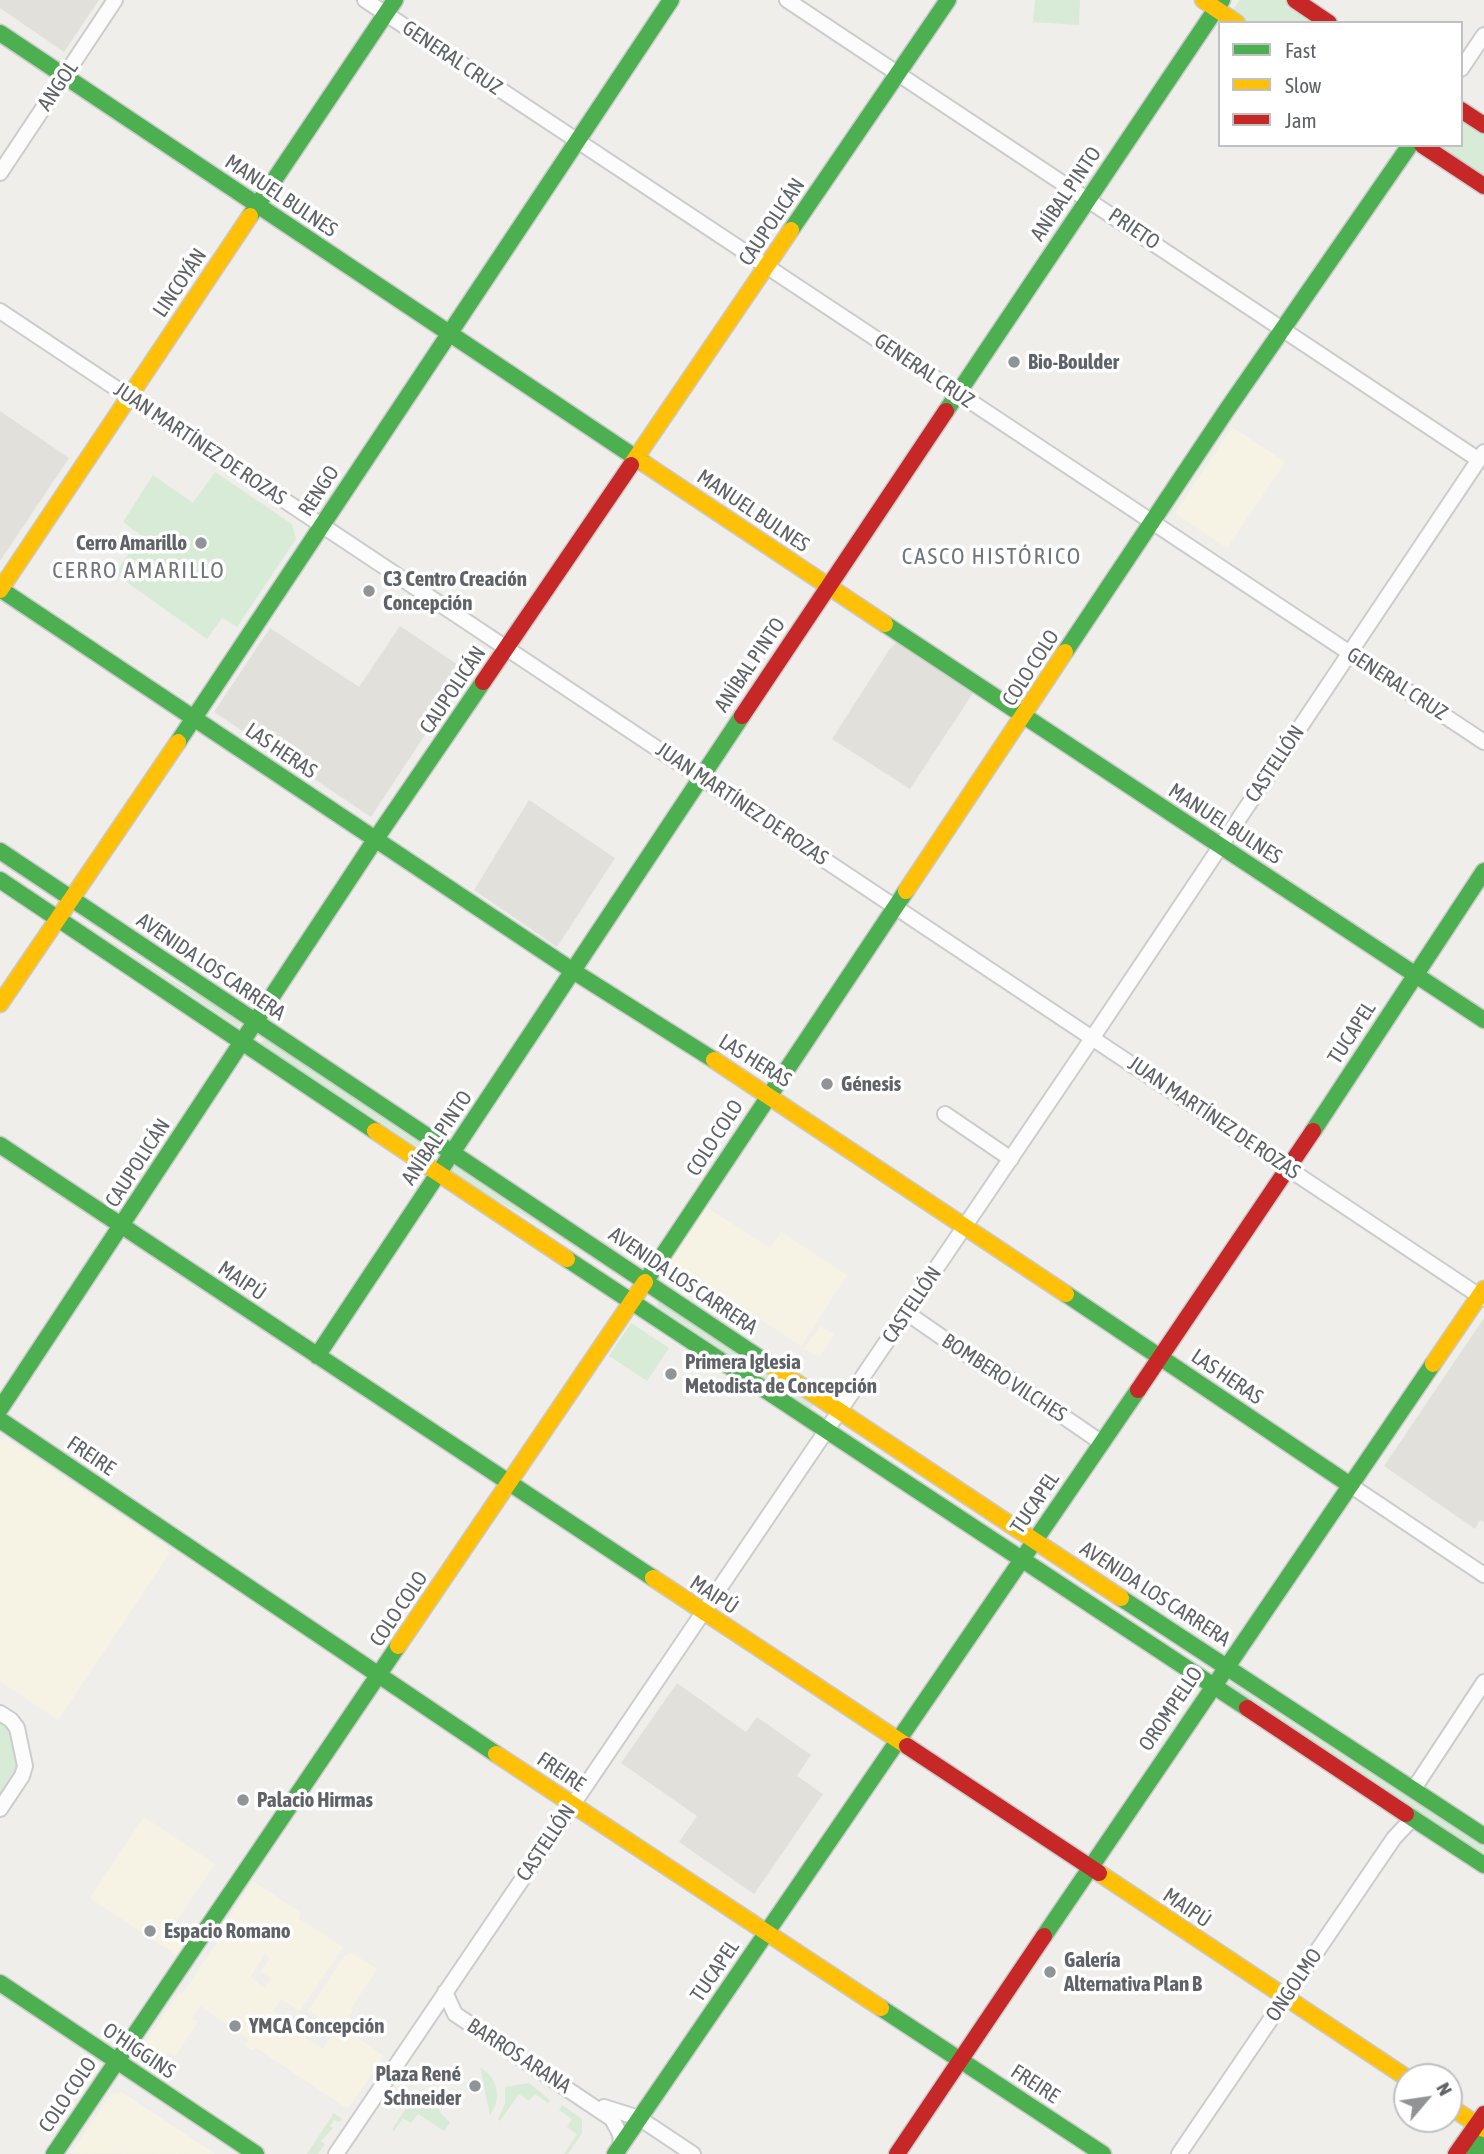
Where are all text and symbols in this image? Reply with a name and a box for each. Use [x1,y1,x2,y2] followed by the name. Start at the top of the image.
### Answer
[397,15,507,101] street label: GENERAL CRUZ
[1218,21,1463,147] legend
[1285,38,1316,62] text: Fast
[32,56,84,116] street label: ANGOL
[1285,73,1321,97] text: Slow
[1285,108,1317,132] text: Jam
[1025,142,1107,246] street label: ANÍBAL PINTO
[220,149,342,243] street label: MANUEL BULNES
[734,173,810,271] street label: CAUPOLICÁN
[1104,203,1164,255] street label: PRIETO
[148,244,212,322] street label: LINCOYÁN
[869,328,979,414] street label: GENERAL CRUZ
[1028,349,1119,375] place label: Bio-Boulder
[1006,354,1022,370] marker: Bio-Boulder
[109,377,291,511] street label: JUAN MARTÍNEZ DE ROZAS
[293,461,345,521] street label: RENGO
[692,464,814,558] street label: MANUEL BULNES
[76,530,187,556] place label: Cerro Amarillo
[193,535,209,551] marker: Cerro Amarillo
[904,543,1080,571] district label: CASCO HISTÓRICO
[54,557,224,585] district label: CERRO AMARILLO
[383,566,527,616] place label: C3 Centro Creación Concepción
[361,583,377,599] marker: C3 Centro Creación Concepción
[709,613,791,717] street label: ANÍBAL PINTO
[997,625,1065,711] street label: COLO COLO
[415,641,491,739] street label: CAUPOLICÁN
[1342,642,1452,726] street label: GENERAL CRUZ
[240,718,322,784] street label: LAS HERAS
[1240,721,1310,807] street label: CASTELLÓN
[651,737,833,871] street label: JUAN MARTÍNEZ DE ROZAS
[1164,778,1286,870] street label: MANUEL BULNES
[132,908,290,1026] street label: AVENIDA LOS CARRERA
[1323,997,1381,1069] street label: TUCAPEL
[714,1029,796,1093] street label: LAS HERAS
[1123,1051,1305,1185] street label: JUAN MARTÍNEZ DE ROZAS
[841,1071,901,1097] place label: Génesis
[819,1076,835,1092] marker: Génesis
[396,1086,478,1190] street label: ANÍBAL PINTO
[681,1095,749,1181] street label: COLO COLO
[100,1114,176,1212] street label: CAUPOLICÁN
[604,1222,762,1340] street label: AVENIDA LOS CARRERA
[213,1256,271,1306] street label: MAIPÚ
[877,1262,947,1348] street label: CASTELLÓN
[937,1328,1071,1428] street label: BOMBERO VILCHES
[1186,1344,1268,1410] street label: LAS HERAS
[685,1349,877,1399] place label: Primera Iglesia Metodista de Concepción
[663,1366,679,1382] marker: Primera Iglesia Metodista de Concepción
[62,1431,120,1481] street label: FREIRE
[1005,1467,1065,1539] street label: TUCAPEL
[1075,1536,1235,1652] street label: AVENIDA LOS CARRERA
[365,1567,433,1651] street label: COLO COLO
[685,1570,743,1620] street label: MAIPÚ
[1134,1662,1208,1756] street label: OROMPELLO
[532,1747,590,1797] street label: FREIRE
[257,1787,373,1813] place label: Palacio Hirmas
[235,1792,251,1808] marker: Palacio Hirmas
[511,1800,581,1886] street label: CASTELLÓN
[1158,1883,1216,1933] street label: MAIPÚ
[164,1918,291,1944] place label: Espacio Romano
[142,1923,158,1939] marker: Espacio Romano
[685,1935,745,2007] street label: TUCAPEL
[1260,1944,1328,2026] street label: ONGOLMO
[1064,1947,1202,1997] place label: Galería Alternativa Plan B
[1042,1964,1058,1980] marker: Galería Alternativa Plan B
[249,2013,384,2039] place label: YMCA Concepción
[462,2013,576,2099] street label: BARROS ARANA
[98,2018,180,2084] street label: O'HIGGINS
[227,2018,243,2034] marker: YMCA Concepción
[34,2053,102,2137] street label: COLO COLO
[1006,2059,1064,2109] street label: FREIRE
[375,2061,461,2111] place label: Plaza René Schneider
[1393,2063,1463,2133] north arrow
[467,2078,483,2094] marker: Plaza René Schneider
[1432,2079,1457,2099] text: N

